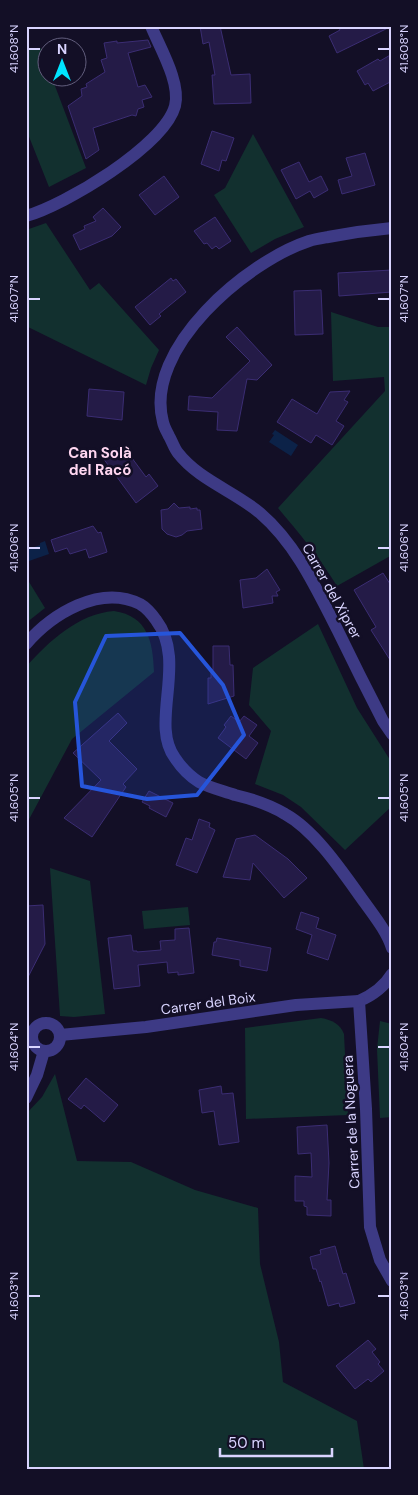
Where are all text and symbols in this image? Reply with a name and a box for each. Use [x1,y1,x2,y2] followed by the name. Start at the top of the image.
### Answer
[6,25,22,73] text: 41.608°N
[396,25,412,73] text: 41.608°N
[38,38,88,88] north arrow
[57,40,67,58] text: N
[6,275,22,323] text: 41.607°N
[396,275,412,323] text: 41.607°N
[68,443,132,480] district label: Can Solà del Racó
[6,524,22,572] text: 41.606°N
[396,524,412,572] text: 41.606°N
[298,540,366,642] street label: Carrer del Xiprer
[6,774,22,822] text: 41.605°N
[396,774,412,822] text: 41.605°N
[160,987,256,1019] street label: Carrer del Boix
[6,1023,22,1071] text: 41.604°N
[396,1023,412,1071] text: 41.604°N
[339,1055,363,1189] street label: Carrer de la Noguera
[6,1272,22,1320] text: 41.603°N
[396,1272,412,1320] text: 41.603°N
[220,1425,333,1457] scale bar
[228,1433,265,1453] text: 50 m

